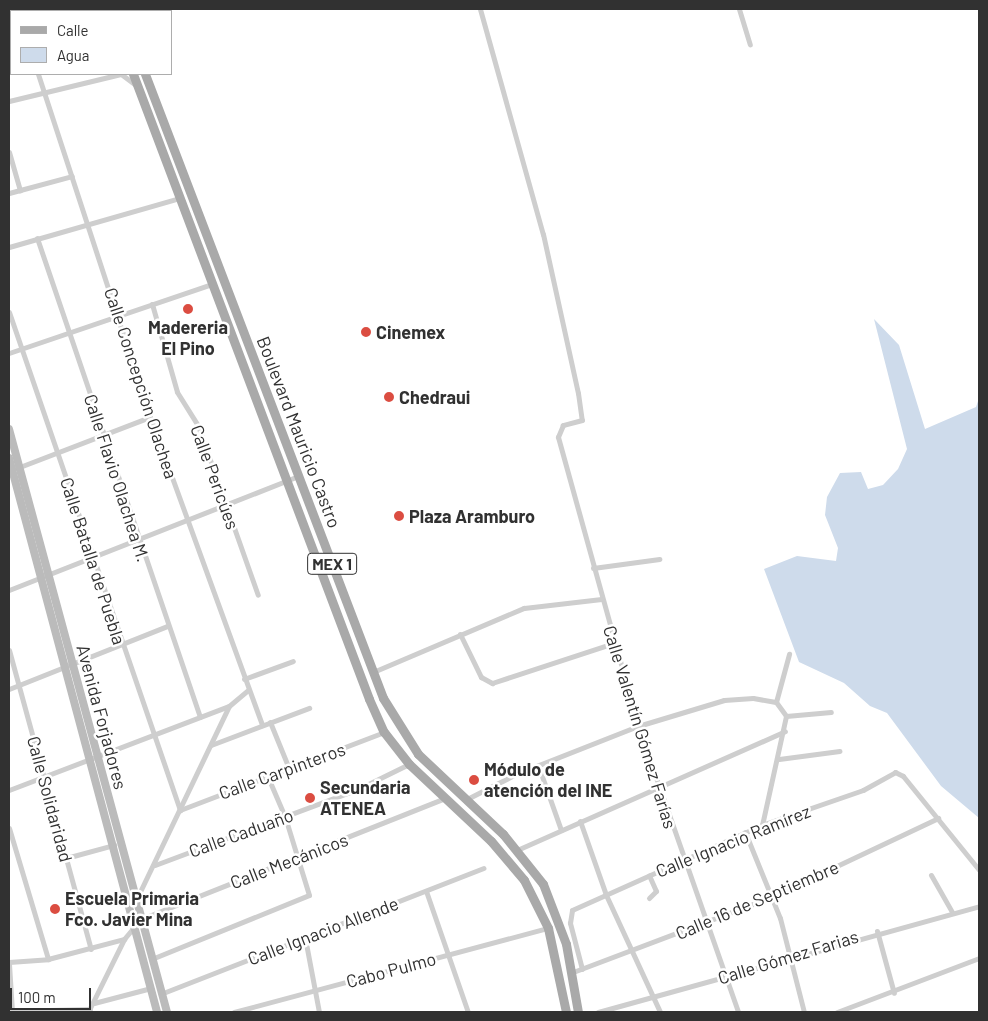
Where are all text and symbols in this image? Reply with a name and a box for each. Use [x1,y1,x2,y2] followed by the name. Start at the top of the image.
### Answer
[10,10,172,75] legend
[57,21,89,39] text: Calle
[57,46,90,64] text: Agua
[100,285,182,481] street label: Calle Concepción Olachea
[182,303,194,315] marker: Madereria El Pino
[148,317,228,359] place label: Madereria El Pino
[376,321,445,343] place label: Cinemex
[360,326,372,338] marker: Cinemex
[252,333,346,531] street label: Boulevard Mauricio Castro
[399,386,470,408] place label: Chedraui
[80,391,154,565] street label: Calle Flavio Olachea M.
[383,391,395,403] marker: Chedraui
[186,422,244,532] street label: Calle Pericúes
[56,475,130,647] street label: Calle Batalla de Puebla
[409,505,535,527] place label: Plaza Aramburo
[393,510,405,522] marker: Plaza Aramburo
[307,550,357,578] road number: MEX 1
[599,623,681,831] street label: Calle Valentín Gómez Farías
[72,642,132,792] street label: Avenida Forjadores
[23,734,77,864] street label: Calle Solidaridad
[216,738,348,804] street label: Calle Carpinteros
[484,759,612,802] place label: Módulo de atención del INE
[468,774,480,786] marker: Módulo de atención del INE
[320,777,410,820] place label: Secundaria ATENEA
[304,792,316,804] marker: Secundaria ATENEA
[652,800,814,882] street label: Calle Ignacio Ramírez
[186,804,296,862] street label: Calle Caduaño
[227,829,351,893] street label: Calle Mecánicos
[672,856,842,944] street label: Calle 16 de Septiembre
[65,888,199,931] place label: Escuela Primaria Fco. Javier Mina
[245,892,401,970] street label: Calle Ignacio Allende
[49,903,61,915] marker: Escuela Primaria Fco. Javier Mina
[715,925,861,989] street label: Calle Gómez Farias
[344,948,438,992] street label: Cabo Pulmo
[12,978,94,1010] scale bar
[18,988,56,1006] text: 100 m

